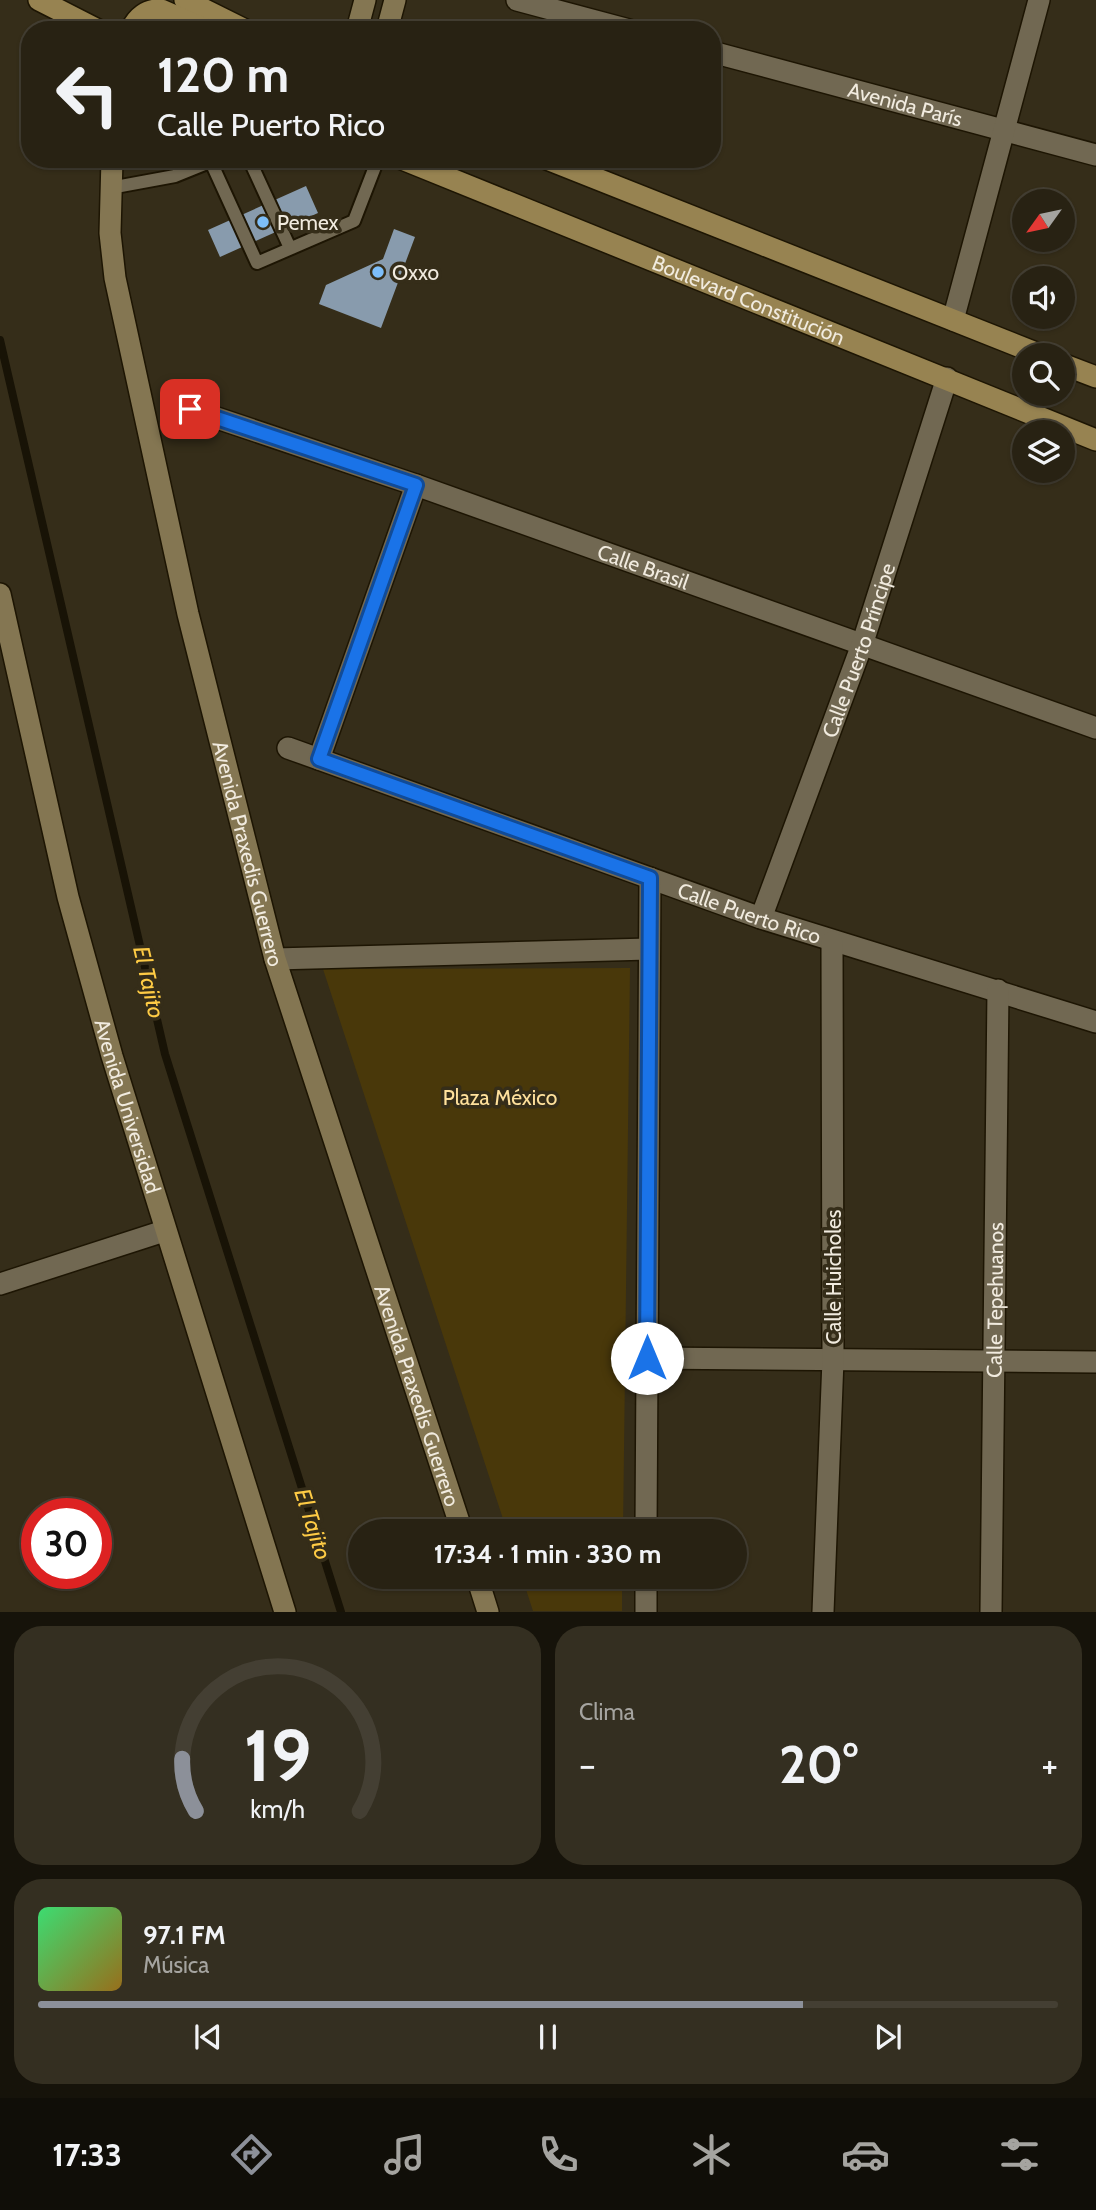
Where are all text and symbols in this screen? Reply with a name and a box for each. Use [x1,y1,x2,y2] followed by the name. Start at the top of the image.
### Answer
[157,45,289,104] text: 120 m
[42,49,133,140] icon: left
[845,77,965,131] street label: Avenida París
[157,105,385,144] text: Calle Puerto Rico
[1012,189,1074,252] north arrow
[1012,189,1075,483] map controls
[277,210,339,235] place label: Pemex
[255,214,271,230] marker: Pemex
[649,249,849,349] street label: Boulevard Constitución
[392,260,439,285] place label: Oxxo
[370,264,386,280] marker: Oxxo
[1012,266,1075,329] button: sound
[1012,343,1075,406] button: search
[160,379,220,439] pin
[171,390,209,428] icon: arrive
[1012,420,1075,483] button: layers
[594,538,693,594] street label: Calle Brasil
[816,560,900,741] street label: Calle Puerto Príncipe
[208,738,289,969] street label: Avenida Praxedis Guerrero
[674,877,824,948] street label: Calle Puerto Rico
[127,943,171,1021] water label: El Tajito
[90,1016,166,1196] street label: Avenida Universidad
[443,1085,557,1110] park label: Plaza México
[821,1209,846,1345] street label: Calle Huicholes
[981,1222,1008,1378] street label: Calle Tepehuanos
[370,1281,466,1509] street label: Avenida Praxedis Guerrero
[610,1321,684,1395] position arrow
[288,1485,338,1563] water label: El Tajito
[21,1498,112,1589] speed limit sign: 30
[434,1538,661,1570] text: 17:34 · 1 min · 330 m
[579,1698,635,1726] text: Clima
[244,1712,311,1800] text: 19
[779,1733,858,1796] text: 20°
[579,1741,596,1788] text: −
[1041,1741,1058,1788] text: +
[250,1794,305,1824] text: km/h
[143,1919,226,1951] text: 97.1 FM
[143,1951,209,1979] text: Música
[189,2018,227,2056] icon: previous
[529,2018,567,2056] icon: pause
[869,2018,907,2056] icon: next
[227,2130,276,2179] icon: directions
[380,2130,429,2179] icon: music
[534,2130,583,2179] icon: phone
[687,2130,736,2179] icon: climate
[841,2130,890,2179] icon: car
[995,2130,1044,2179] icon: filters
[52,2135,122,2174] text: 17:33

